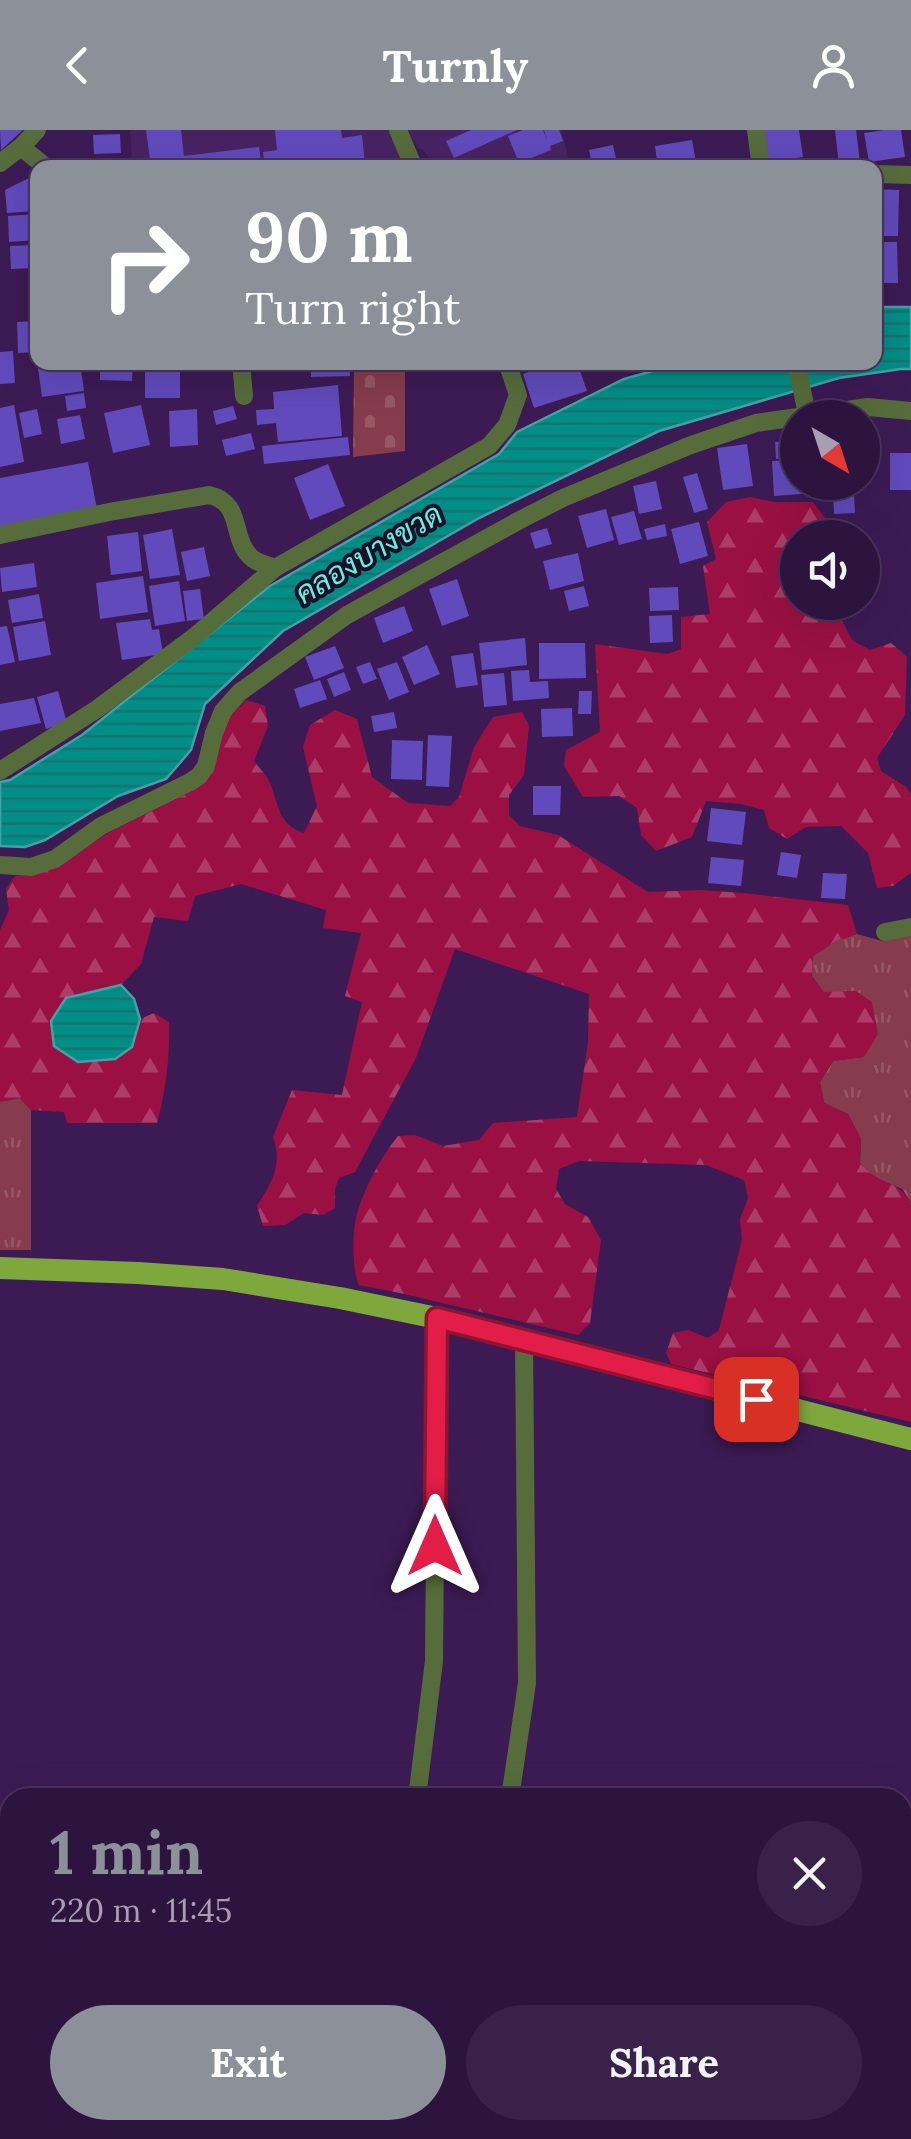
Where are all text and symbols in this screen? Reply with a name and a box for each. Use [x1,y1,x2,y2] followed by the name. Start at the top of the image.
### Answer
[383,37,528,94] text: Turnly
[50,38,105,93] icon: back
[806,38,861,93] icon: person
[245,192,413,281] text: 90 m
[80,200,210,330] icon: right
[245,279,461,336] text: Turn right
[780,400,880,500] north arrow
[780,400,880,620] map controls
[288,494,449,612] water label: คลองบางขวด
[780,520,880,620] button: sound
[714,1357,799,1442] pin
[729,1372,784,1427] icon: arrive
[383,1494,487,1598] position arrow
[50,1814,203,1890] text: 1 min
[757,1821,862,1926] button: close
[50,1890,232,1931] text: 220 m · 11:45
[50,2005,446,2120] button: Exit
[466,2005,862,2120] button: Share

